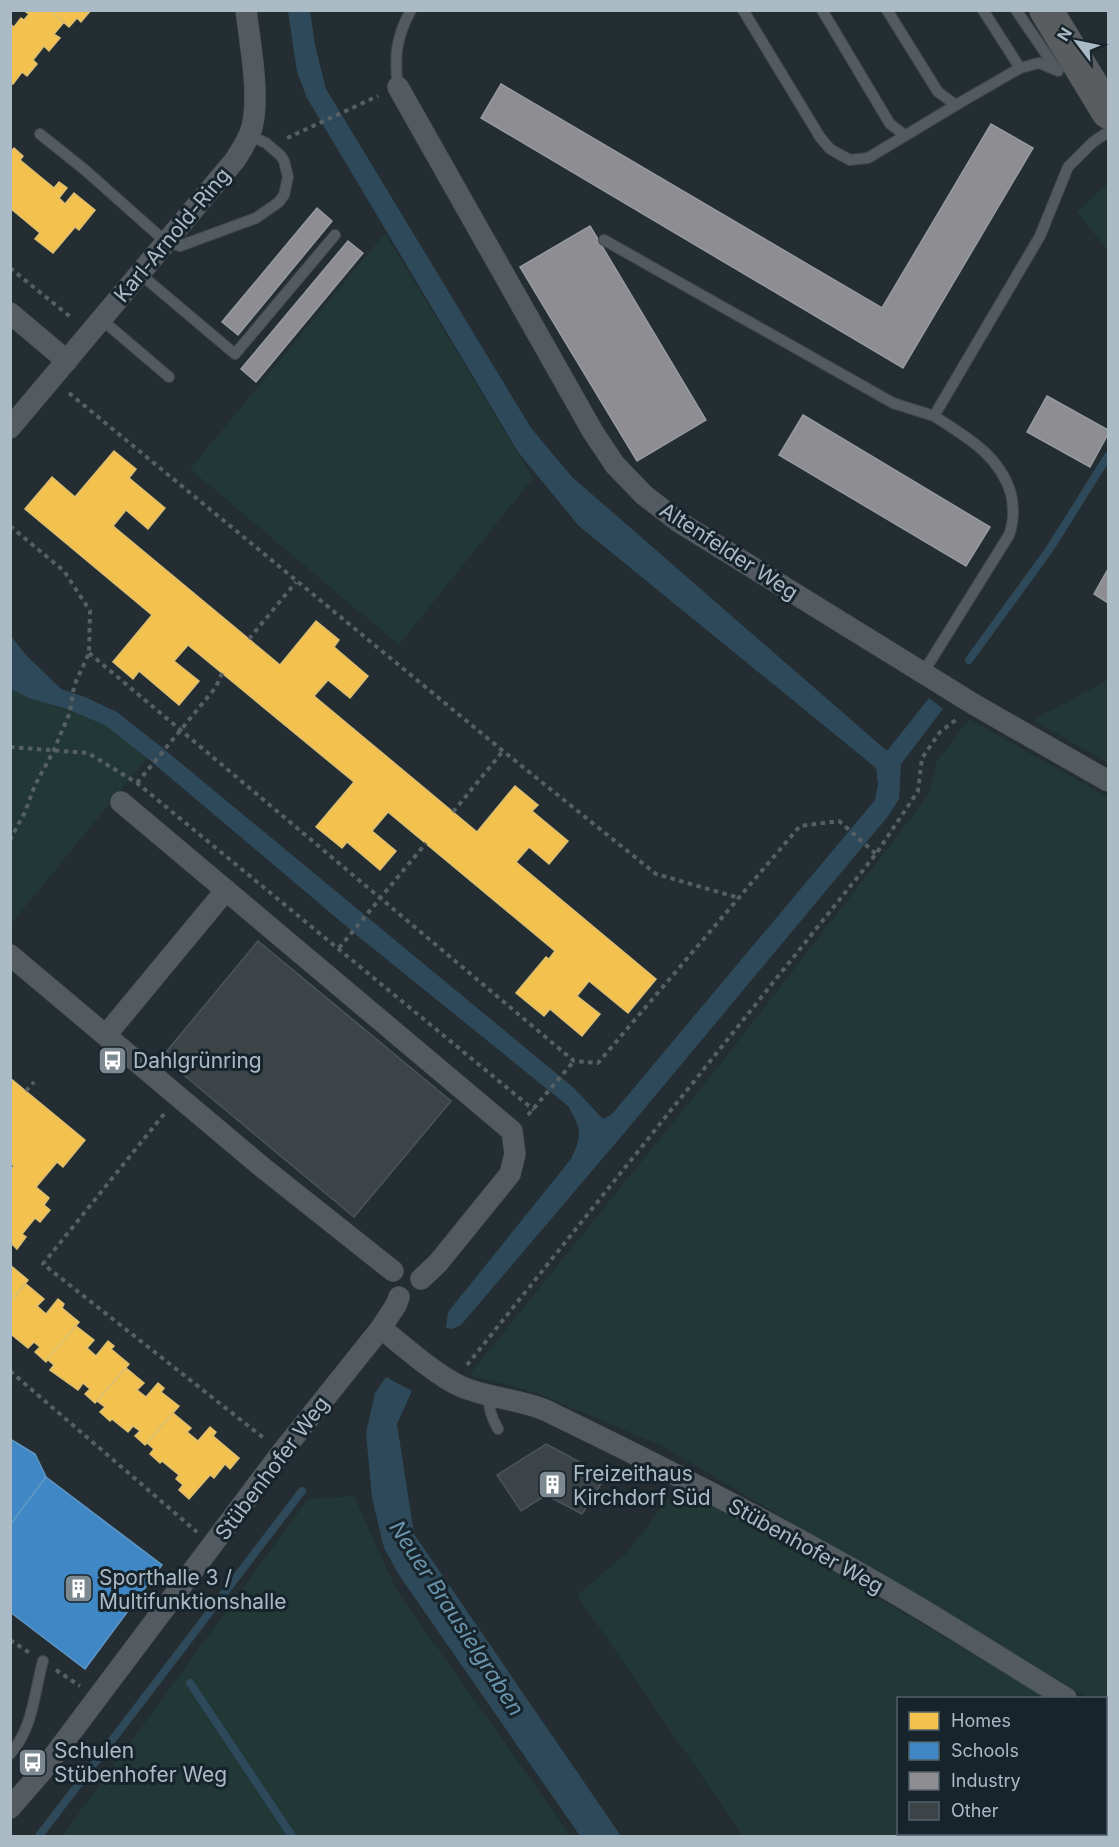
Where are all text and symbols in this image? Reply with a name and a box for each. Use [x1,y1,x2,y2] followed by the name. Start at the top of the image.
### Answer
[1047,12,1107,72] north arrow
[1053,24,1076,45] text: N
[109,163,235,307] street label: Karl-Arnold-Ring
[655,497,803,605] street label: Altenfelder Weg
[96,1044,128,1076] bus stop icon: Dahlgrünring
[133,1048,262,1073] place label: Dahlgrünring
[210,1391,334,1545] street label: Stübenhofer Weg
[573,1461,711,1510] place label: Freizeithaus Kirchdorf Süd
[536,1469,568,1501] building icon: Freizeithaus Kirchdorf Süd
[724,1493,888,1599] street label: Stübenhofer Weg
[384,1516,530,1720] water label: Neuer Brausielgraben
[99,1565,287,1614] place label: Sporthalle 3 / Multifunktionshalle
[62,1573,94,1605] building icon: Sporthalle 3 / Multifunktionshalle
[897,1697,1107,1835] legend
[951,1710,1011,1731] text: Homes
[54,1738,227,1787] place label: Schulen Stübenhofer Weg
[951,1740,1019,1761] text: Schools
[17,1746,49,1778] bus stop icon: Schulen Stübenhofer Weg
[951,1770,1021,1791] text: Industry
[951,1800,999,1821] text: Other

